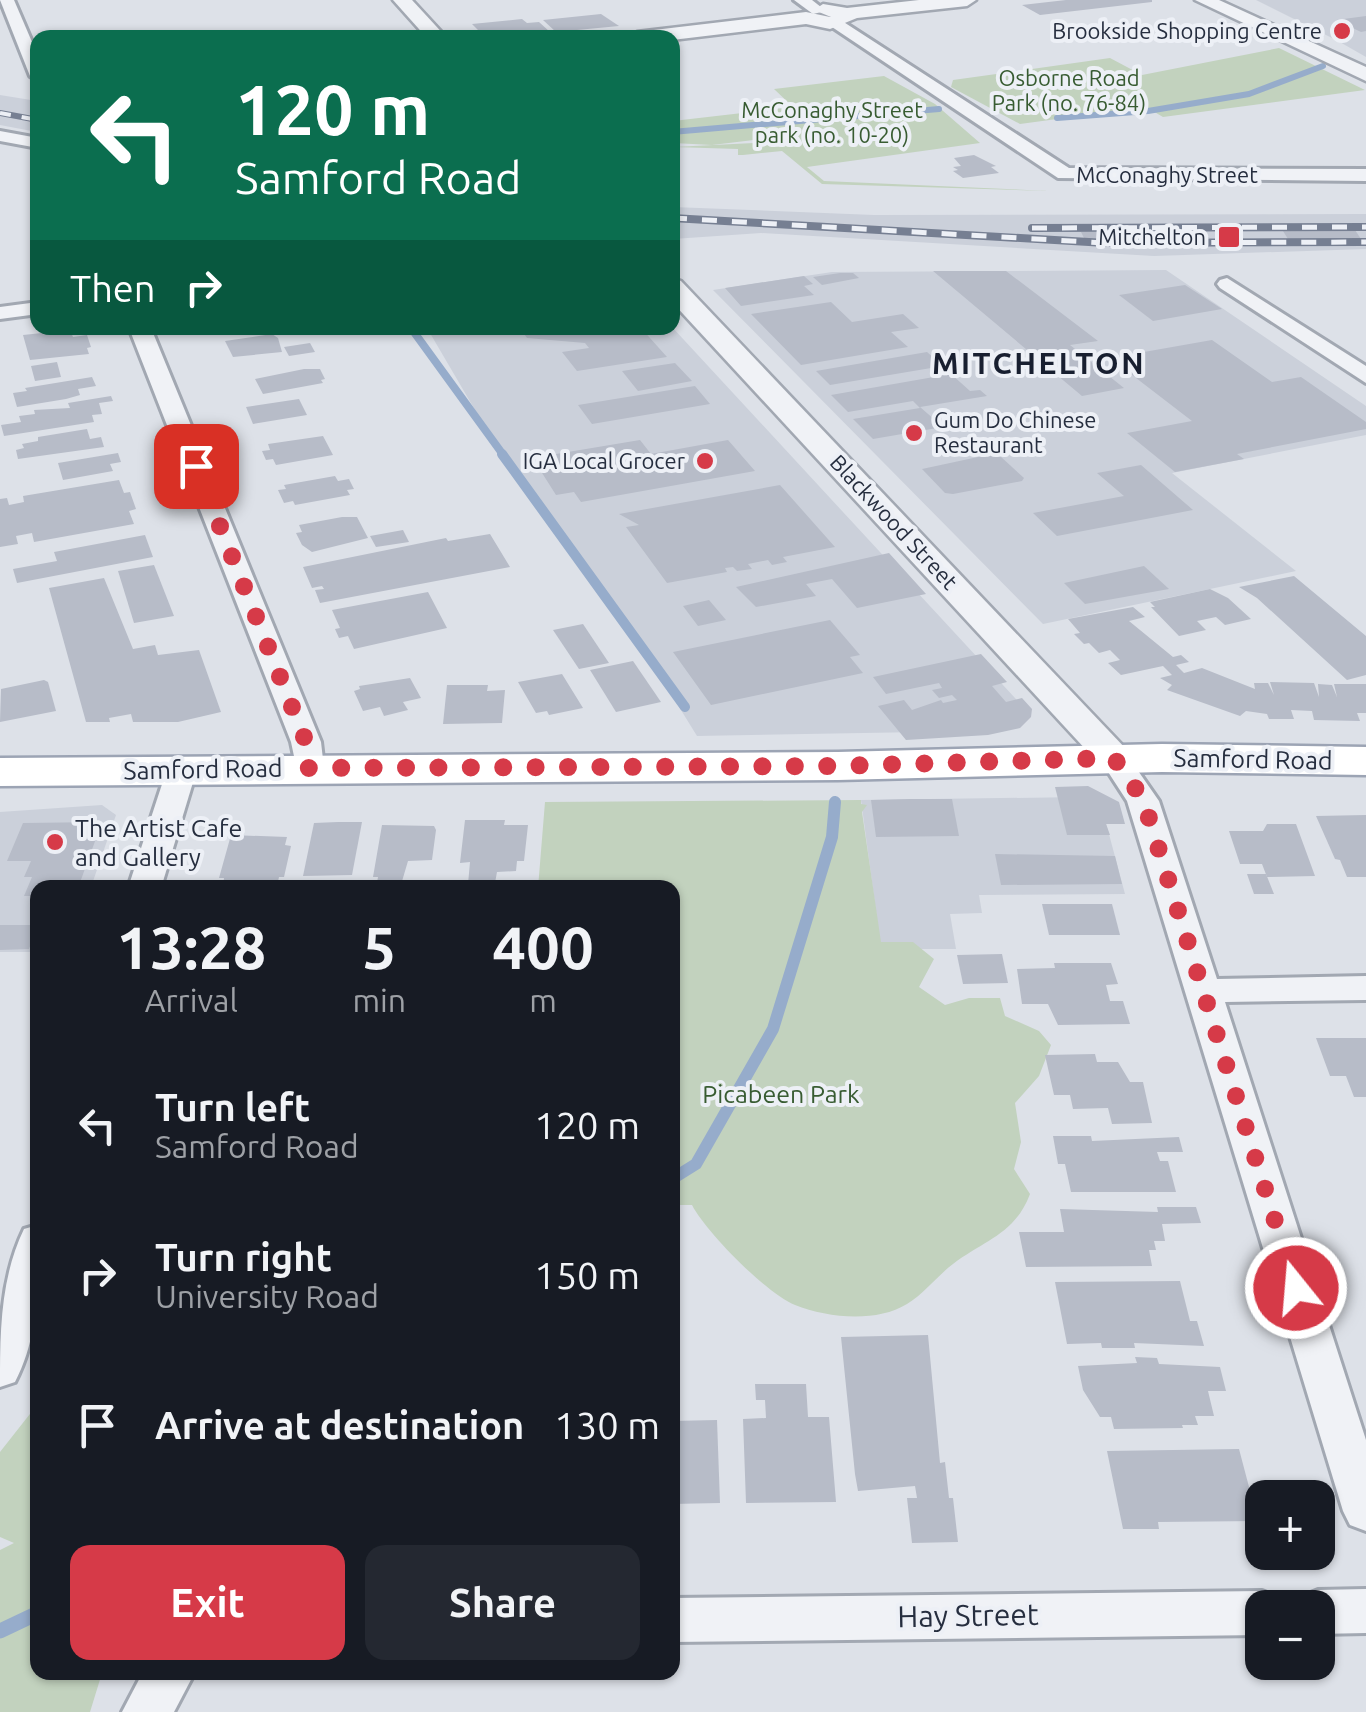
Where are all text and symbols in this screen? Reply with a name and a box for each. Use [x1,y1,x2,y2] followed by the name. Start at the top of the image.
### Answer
[1052,18,1322,43] place label: Brookside Shopping Centre
[1331,20,1353,42] marker: Brookside Shopping Centre
[992,65,1146,116] park label: Osborne Road Park (no. 76-84)
[70,70,200,200] icon: left
[235,70,430,148] text: 120 m
[741,97,923,148] park label: McConaghy Street park (no. 10-20)
[235,152,521,203] text: Samford Road
[1076,162,1258,187] street label: McConaghy Street
[1098,224,1206,249] place label: Mitchelton
[1216,224,1242,250] marker: Mitchelton
[176,260,231,315] icon: right
[70,267,156,309] text: Then
[932,346,1146,380] district label: MITCHELTON
[934,407,1096,457] place label: Gum Do Chinese Restaurant
[903,422,925,444] marker: Gum Do Chinese Restaurant
[154,424,239,509] pin
[169,439,224,494] icon: arrive
[523,448,686,473] place label: IGA Local Grocer
[826,449,963,594] street label: Blackwood Street
[694,450,716,472] marker: IGA Local Grocer
[1173,744,1333,774] street label: Samford Road
[123,754,283,784] street label: Samford Road
[75,814,242,871] place label: The Artist Cafe and Gallery
[44,831,66,853] marker: The Artist Cafe and Gallery
[116,913,266,980] text: 13:28
[362,913,396,980] text: 5
[492,913,594,980] text: 400
[145,982,238,1018] text: Arrival
[352,982,406,1018] text: min
[529,982,557,1018] text: m
[702,1080,860,1108] park label: Picabeen Park
[155,1086,310,1128] text: Turn left
[70,1098,125,1153] icon: left
[534,1104,640,1146] text: 120 m
[155,1128,359,1164] text: Samford Road
[155,1236,332,1278] text: Turn right
[1244,1236,1348,1340] position arrow
[70,1248,125,1303] icon: right
[534,1254,640,1296] text: 150 m
[155,1278,379,1314] text: University Road
[70,1398,125,1453] icon: arrive
[155,1404,524,1446] text: Arrive at destination
[554,1404,660,1446] text: 130 m
[1245,1480,1335,1680] map controls
[1245,1480,1335,1570] button: +
[70,1545,345,1660] button: Exit
[365,1545,640,1660] button: Share
[1245,1590,1335,1680] button: −
[897,1597,1039,1633] street label: Hay Street

